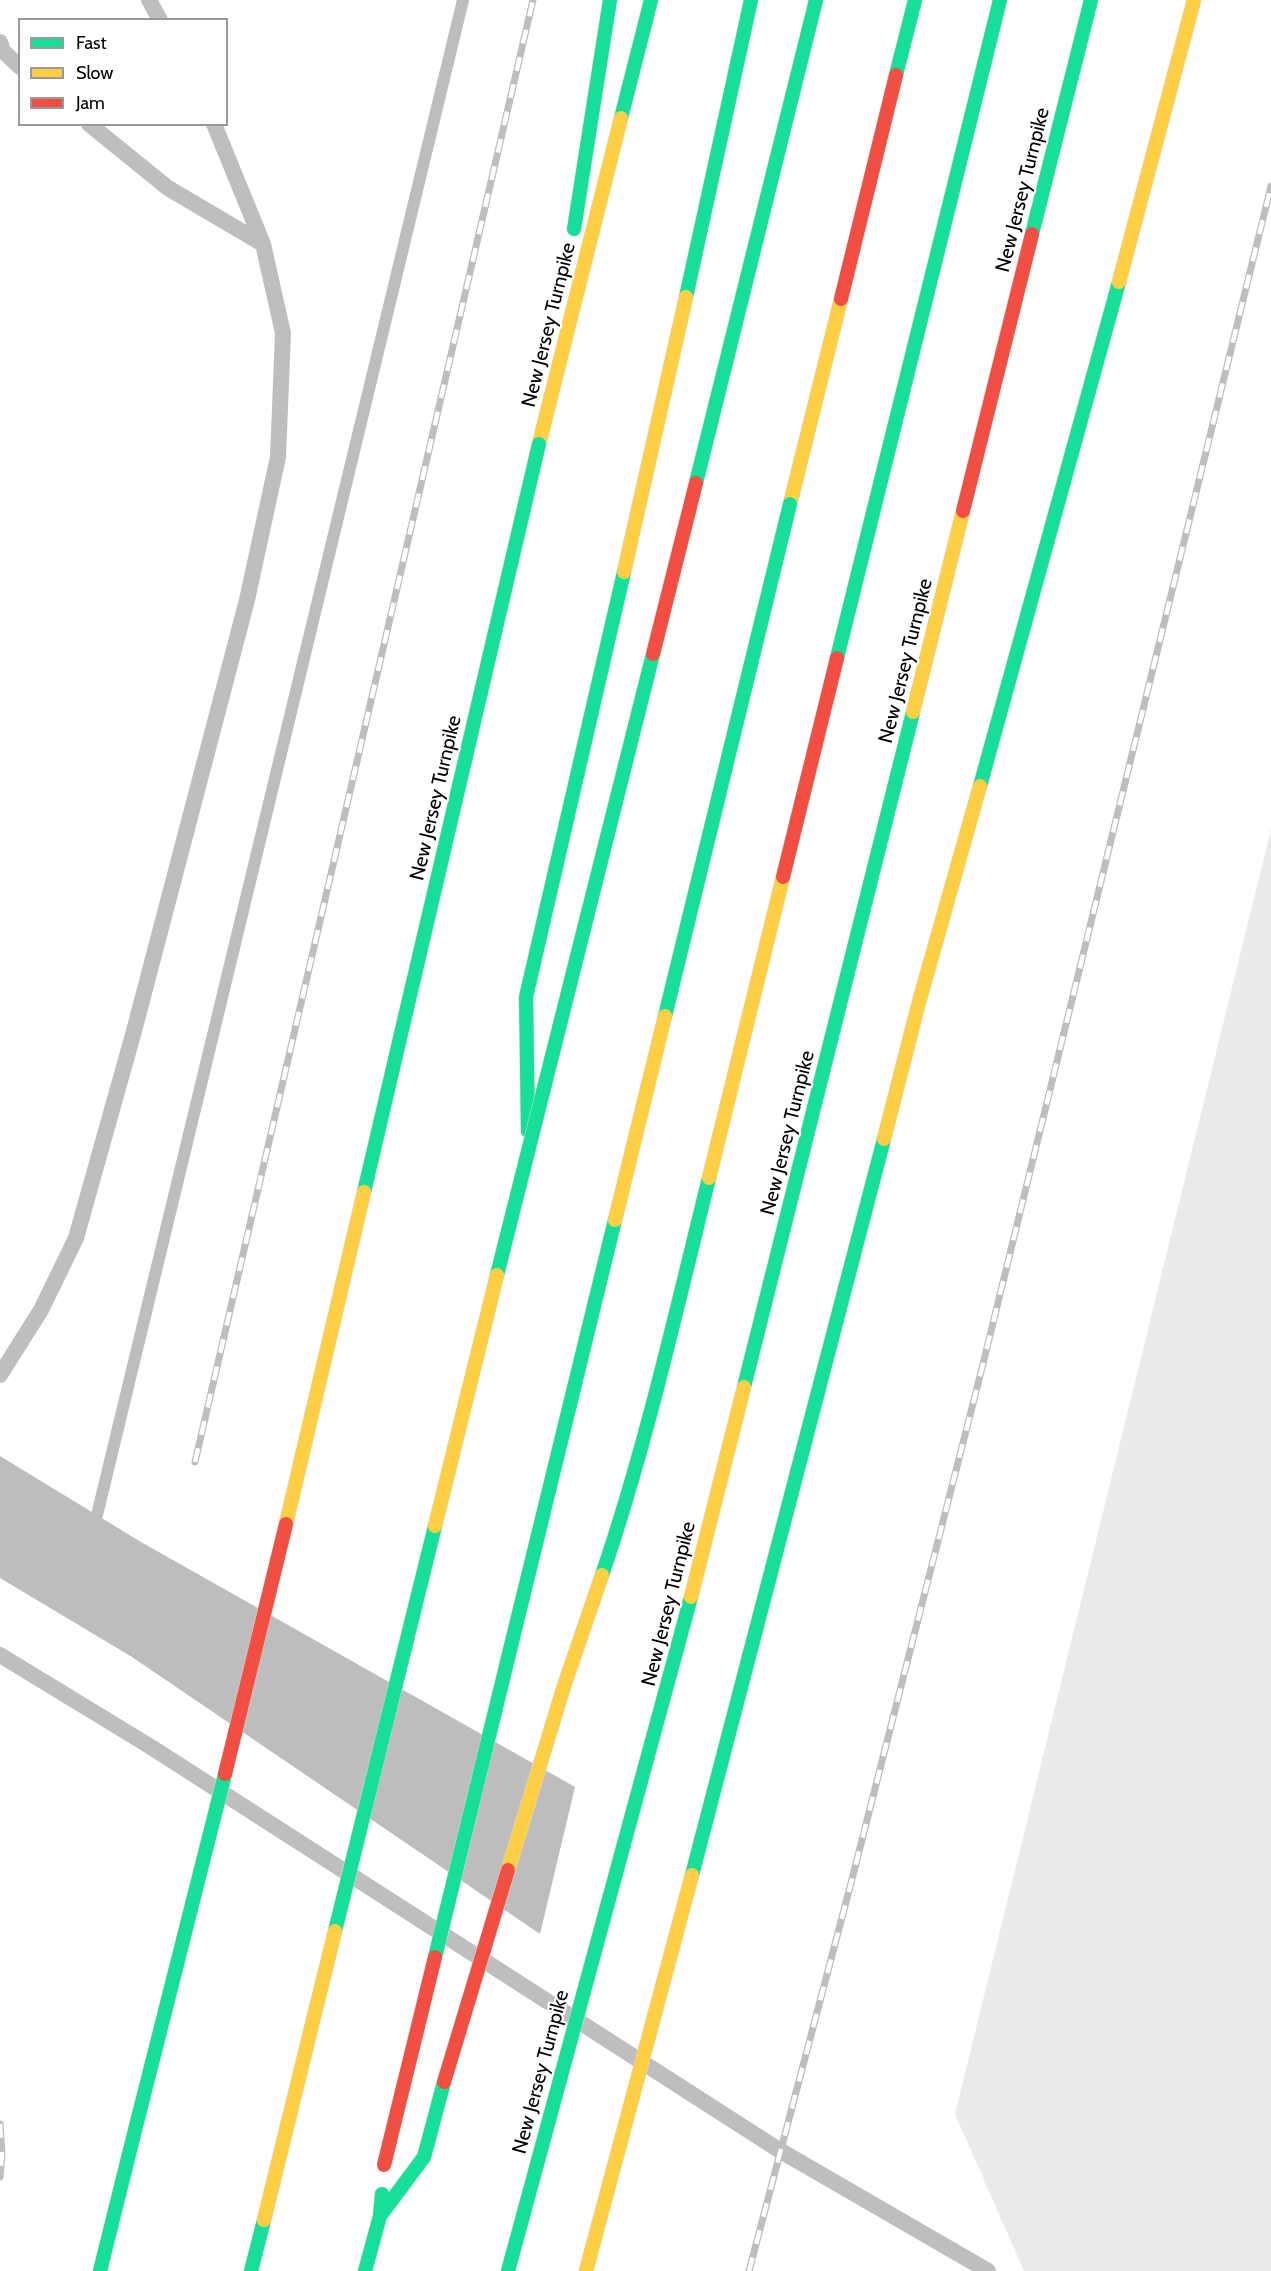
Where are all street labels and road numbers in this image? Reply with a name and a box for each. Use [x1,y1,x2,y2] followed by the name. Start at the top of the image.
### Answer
[991,105,1055,275] street label: New Jersey Turnpike
[517,240,581,410] street label: New Jersey Turnpike
[874,576,938,746] street label: New Jersey Turnpike
[405,713,467,883] street label: New Jersey Turnpike
[756,1048,820,1218] street label: New Jersey Turnpike
[637,1519,701,1689] street label: New Jersey Turnpike
[508,1988,574,2156] street label: New Jersey Turnpike

